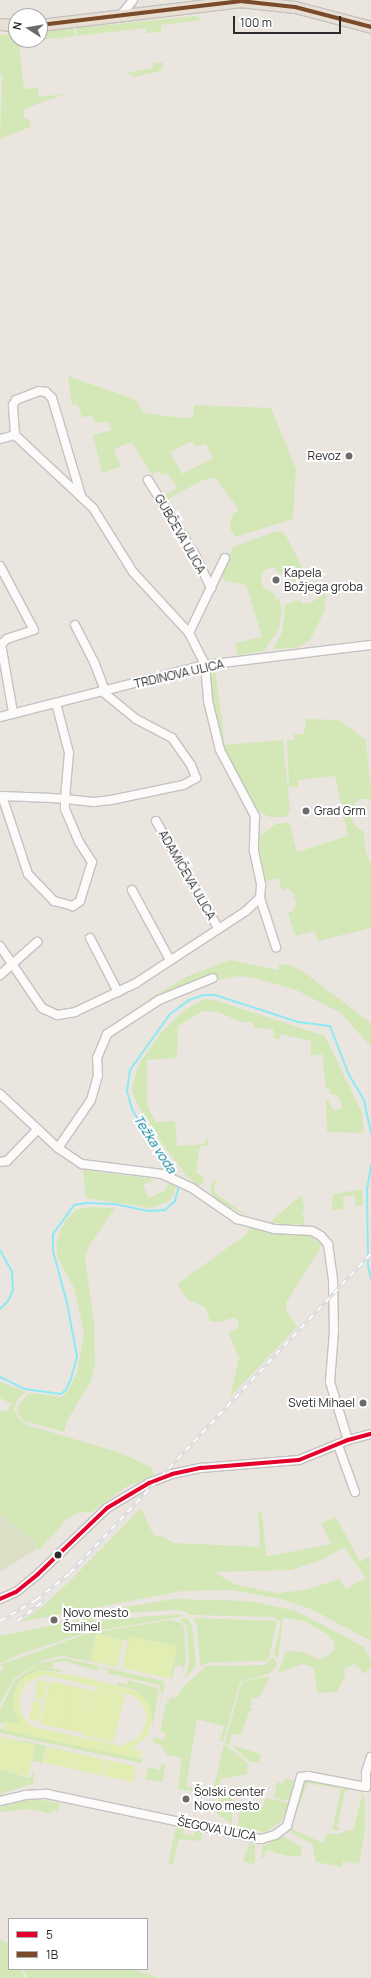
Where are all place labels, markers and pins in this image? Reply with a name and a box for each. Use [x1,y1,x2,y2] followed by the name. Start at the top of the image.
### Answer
[308,449,341,463] place label: Revoz
[344,451,354,461] marker: Revoz
[284,566,363,594] place label: Kapela Božjega groba
[271,575,281,585] marker: Kapela Božjega groba
[314,804,366,818] place label: Grad Grm
[301,806,311,816] marker: Grad Grm
[288,1396,355,1410] place label: Sveti Mihael
[358,1398,368,1408] marker: Sveti Mihael
[53,1550,63,1560] unlabelled marker
[63,1606,129,1634] place label: Novo mesto Šmihel
[48,1614,60,1626] marker: Novo mesto Šmihel
[194,1785,265,1813] place label: Šolski center Novo mesto
[181,1794,191,1804] marker: Šolski center Novo mesto

